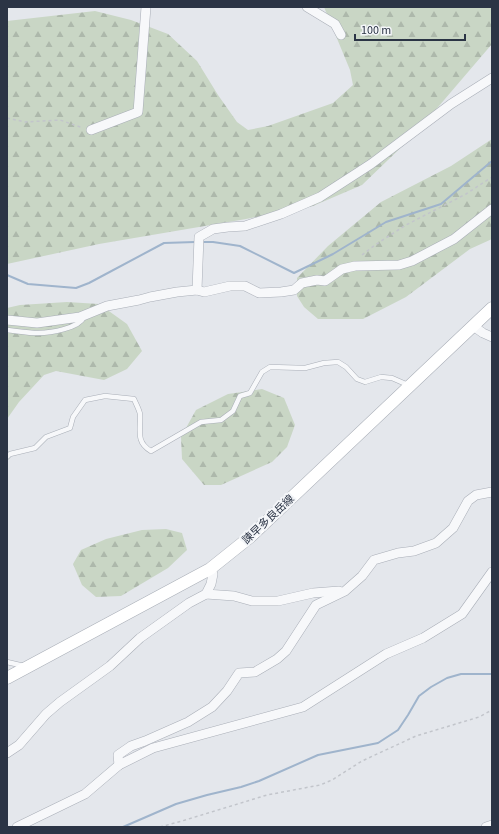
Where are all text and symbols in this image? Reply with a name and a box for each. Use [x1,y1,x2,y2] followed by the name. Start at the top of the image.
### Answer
[355,16,465,42] scale bar
[361,22,391,39] text: 100 m
[239,491,298,547] street label: 諫早多良岳線

